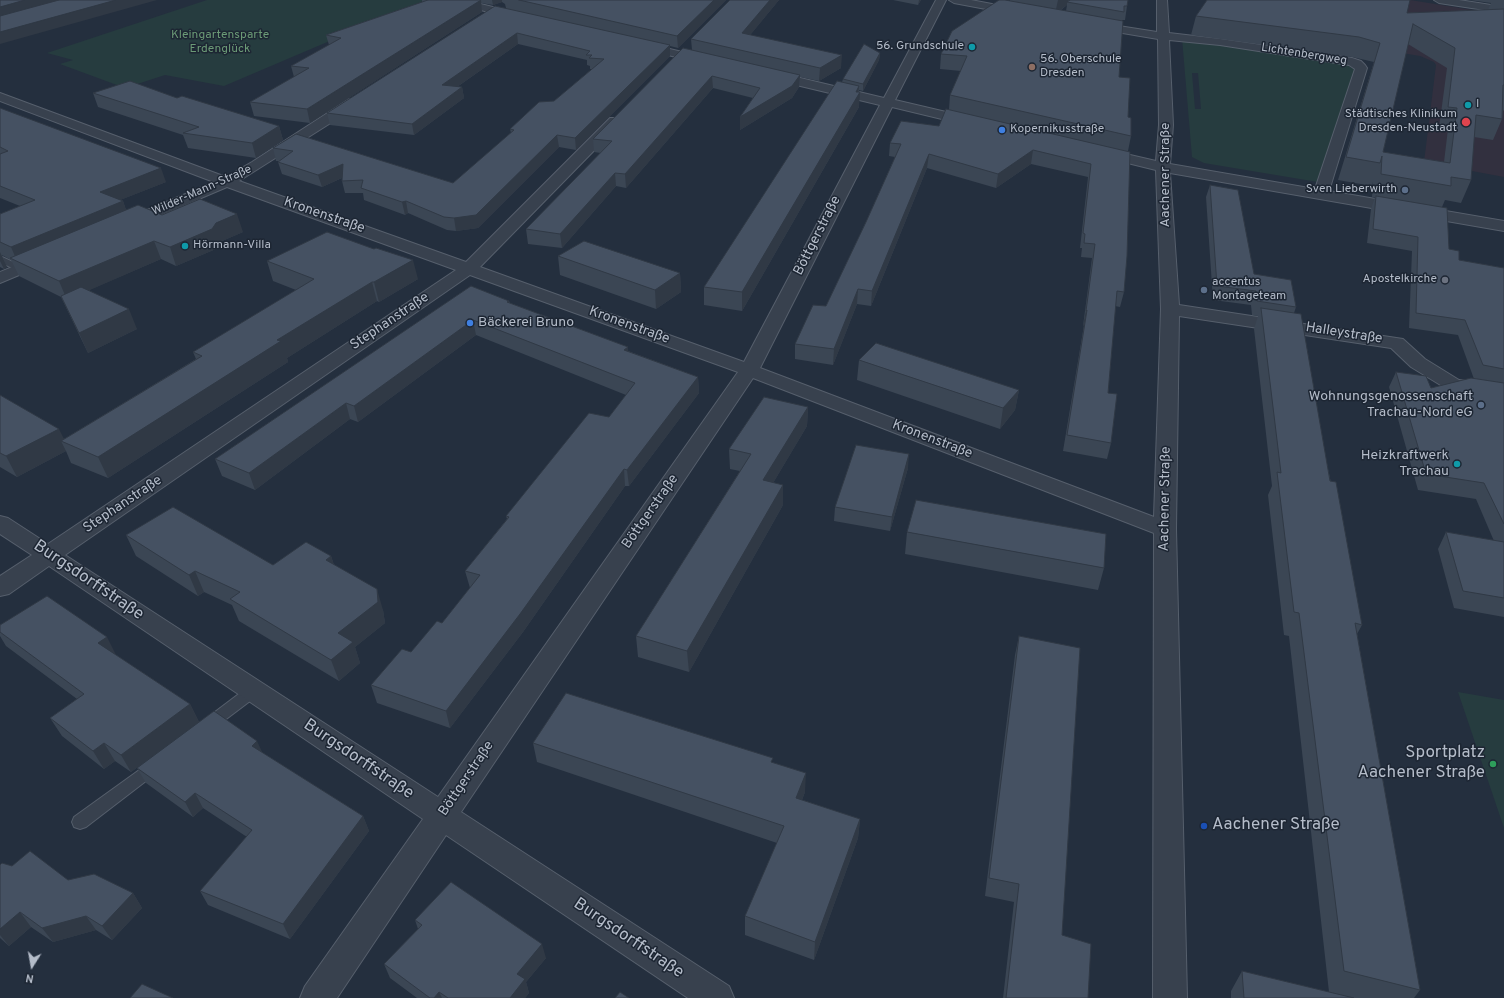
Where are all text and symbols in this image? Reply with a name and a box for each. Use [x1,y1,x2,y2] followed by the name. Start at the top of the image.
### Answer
[171,29,269,57] park label: Kleingartensparte Erdenglück
[876,40,964,54] place label: 56. Grundschule
[1260,41,1348,69] street label: Lichtenbergweg
[967,42,977,52] marker: 56. Grundschule
[1040,53,1122,81] place label: 56. Oberschule Dresden
[1027,62,1037,72] marker: 56. Oberschule Dresden
[1476,98,1479,112] place label: I
[1463,100,1473,110] marker: I
[1345,108,1457,136] place label: Städtisches Klinikum Dresden-Neustadt
[1460,116,1472,128] marker: Städtisches Klinikum Dresden-Neustadt
[1158,122,1174,228] street label: Aachener Straße
[1010,123,1104,137] place label: Kopernikusstraße
[997,125,1007,135] marker: Kopernikusstraße
[150,163,254,219] street label: Wilder-Mann-Straße
[1306,183,1397,197] place label: Sven Lieberwirth
[1400,185,1410,195] marker: Sven Lieberwirth
[281,194,367,238] street label: Kronenstraße
[791,194,845,278] street label: Böttgerstraße
[193,239,271,253] place label: Hörmann-Villa
[180,241,190,251] marker: Hörmann-Villa
[1363,273,1437,287] place label: Apostelkirche
[1440,275,1450,285] marker: Apostelkirche
[1212,276,1286,304] place label: accentus Montageteam
[1199,285,1209,295] marker: accentus Montageteam
[347,290,433,354] street label: Stephanstraße
[586,304,672,348] street label: Kronenstraße
[478,315,574,331] place label: Bäckerei Bruno
[465,318,475,328] marker: Bäckerei Bruno
[1304,320,1384,348] street label: Halleystraße
[1309,389,1473,422] place label: Wohnungsgenossenschaft Trachau-Nord eG
[1476,400,1486,410] marker: Wohnungsgenossenschaft Trachau-Nord eG
[889,417,975,463] street label: Kronenstraße
[1157,446,1175,552] street label: Aachener Straße
[1361,448,1449,480] place label: Heizkraftwerk Trachau
[1452,459,1462,469] marker: Heizkraftwerk Trachau
[619,472,683,552] street label: Böttgerstraße
[80,473,166,537] street label: Stephanstraße
[29,537,147,625] street label: Burgsdorffstraße
[299,716,417,804] street label: Burgsdorffstraße
[436,738,498,820] street label: Böttgerstraße
[1357,744,1485,784] place label: Sportplatz Aachener Straße
[1488,759,1498,769] marker: Sportplatz Aachener Straße
[1212,816,1340,836] place label: Aachener Straße
[1199,821,1209,831] marker: Aachener Straße
[569,895,687,983] street label: Burgsdorffstraße
[12,946,52,986] north arrow
[24,970,35,985] text: N

